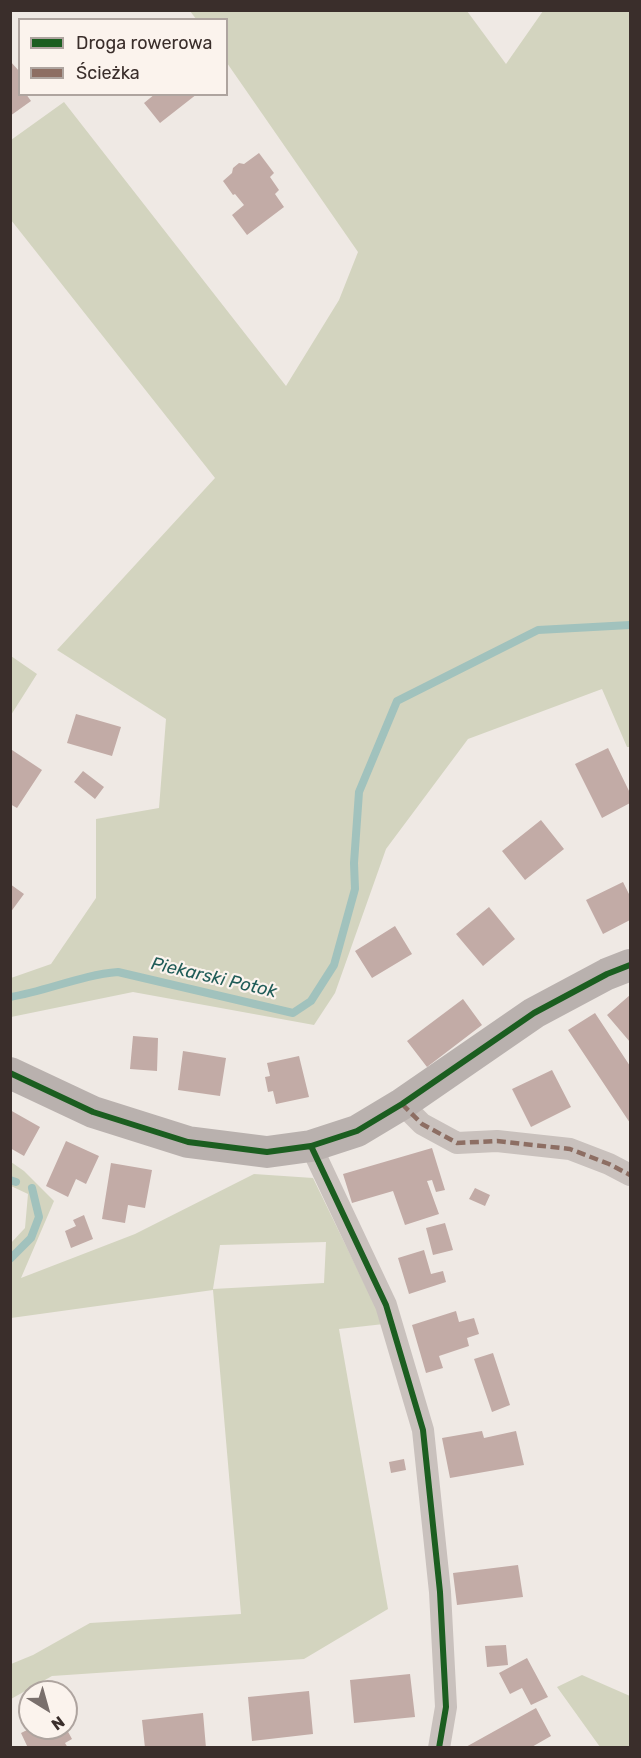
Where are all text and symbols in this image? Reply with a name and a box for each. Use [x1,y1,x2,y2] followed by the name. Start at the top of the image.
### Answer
[18,18,228,96] legend
[76,32,212,54] text: Droga rowerowa
[76,62,140,84] text: Ścieżka
[149,953,279,1003] water label: Piekarski Potok
[18,1680,78,1740] north arrow
[48,1712,68,1734] text: N

